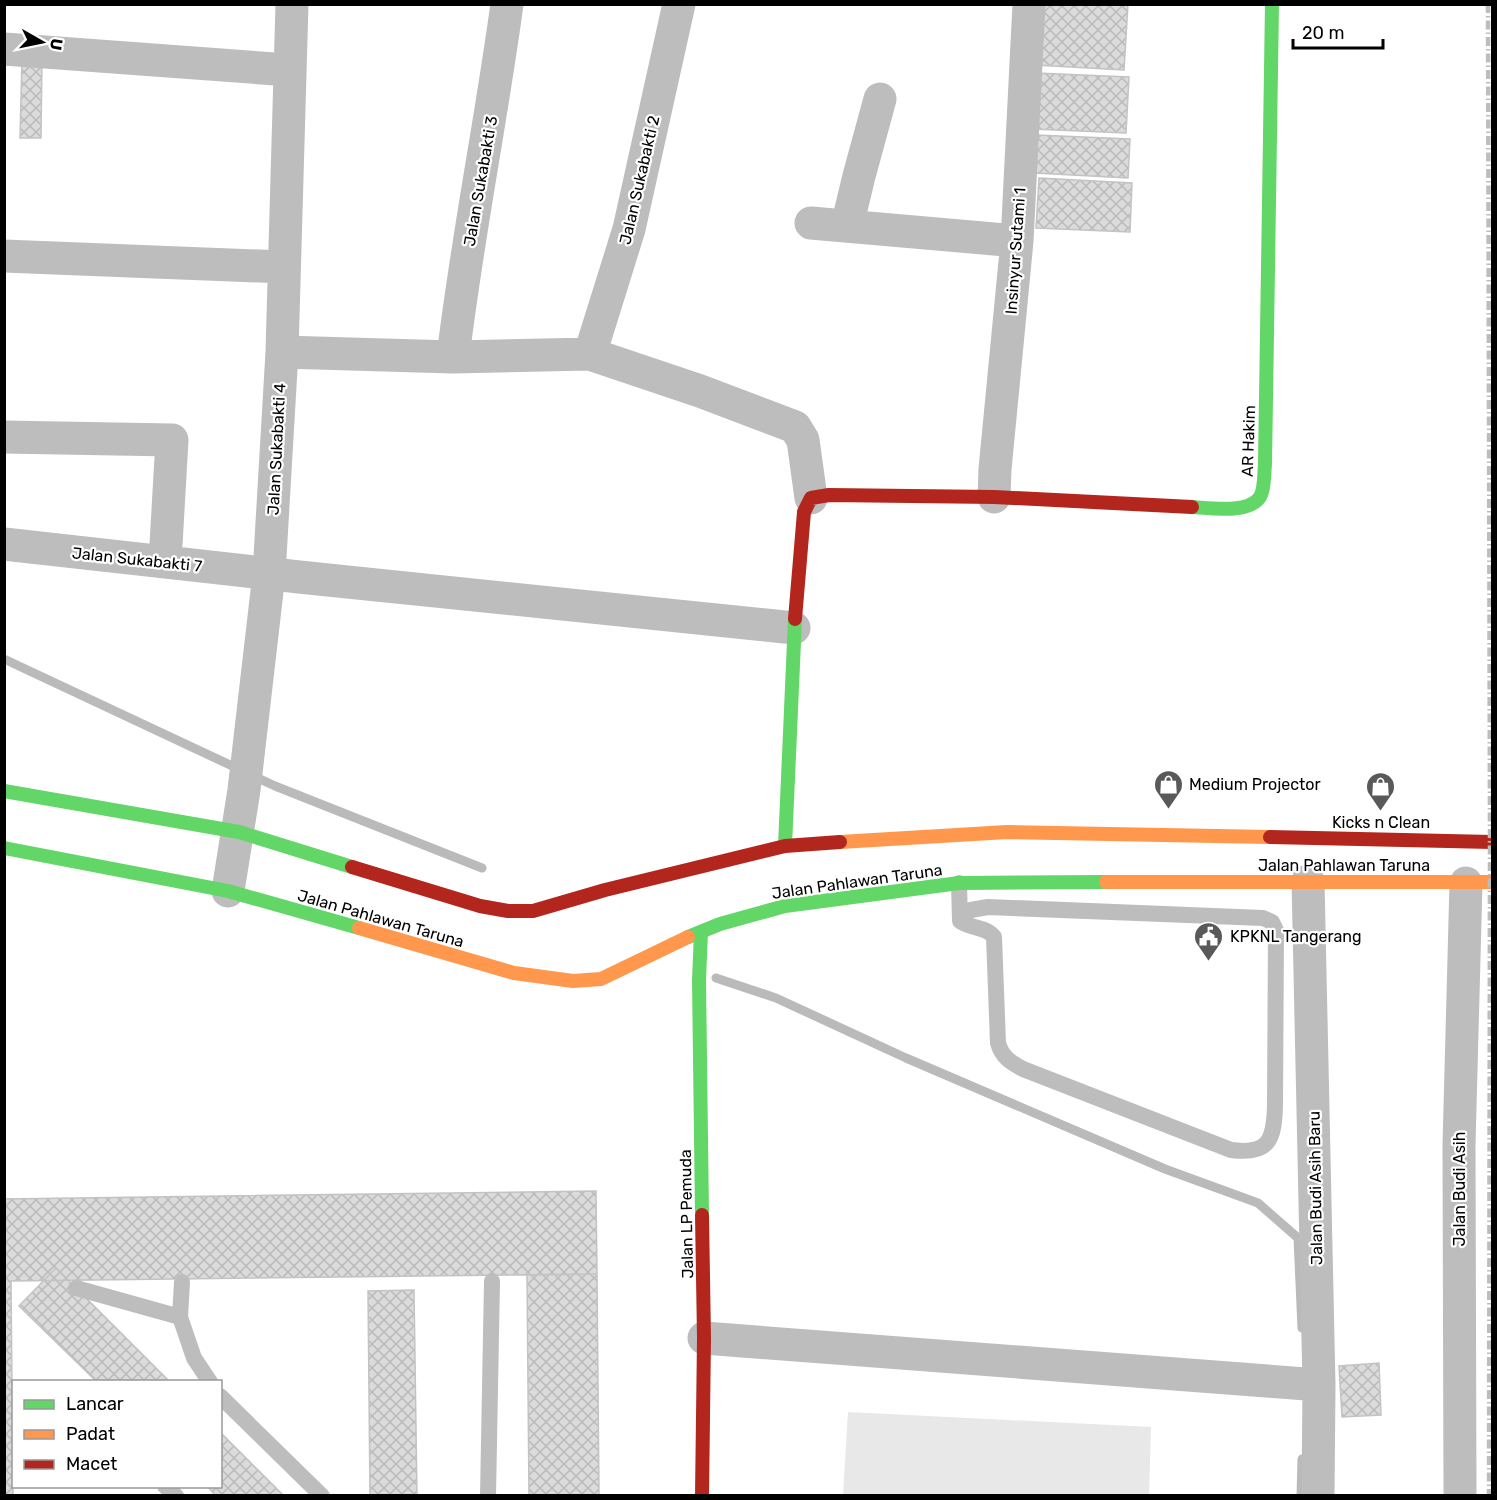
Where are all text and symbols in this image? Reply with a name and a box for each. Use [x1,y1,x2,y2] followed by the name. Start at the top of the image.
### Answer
[12,12,72,72] north arrow
[1293,12,1383,50] scale bar
[1302,22,1344,44] text: 20 m
[46,37,67,51] text: U
[460,114,501,248] street label: Jalan Sukabakti 3
[615,114,664,246] street label: Jalan Sukabakti 2
[1002,187,1029,315] street label: Insinyur Sutami 1
[264,382,289,516] street label: Jalan Sukabakti 4
[1238,405,1259,477] street label: AR Hakim
[71,543,203,576] street label: Jalan Sukabakti 7
[1152,768,1184,810] shop icon: Medium Projector
[1365,770,1397,812] shop icon: Kicks n Clean
[1189,775,1321,794] place label: Medium Projector
[1332,813,1430,832] place label: Kicks n Clean
[1258,856,1430,875] street label: Jalan Pahlawan Taruna
[771,860,944,903] street label: Jalan Pahlawan Taruna
[296,886,466,951] street label: Jalan Pahlawan Taruna
[1193,920,1225,962] public building icon: KPKNL Tangerang
[1230,927,1362,946] place label: KPKNL Tangerang
[1305,1111,1326,1265] street label: Jalan Budi Asih Baru
[1450,1132,1469,1246] street label: Jalan Budi Asih
[676,1149,697,1279] street label: Jalan LP Pemuda
[12,1380,222,1488] legend
[66,1393,124,1415] text: Lancar
[66,1423,115,1445] text: Padat
[66,1453,117,1475] text: Macet

